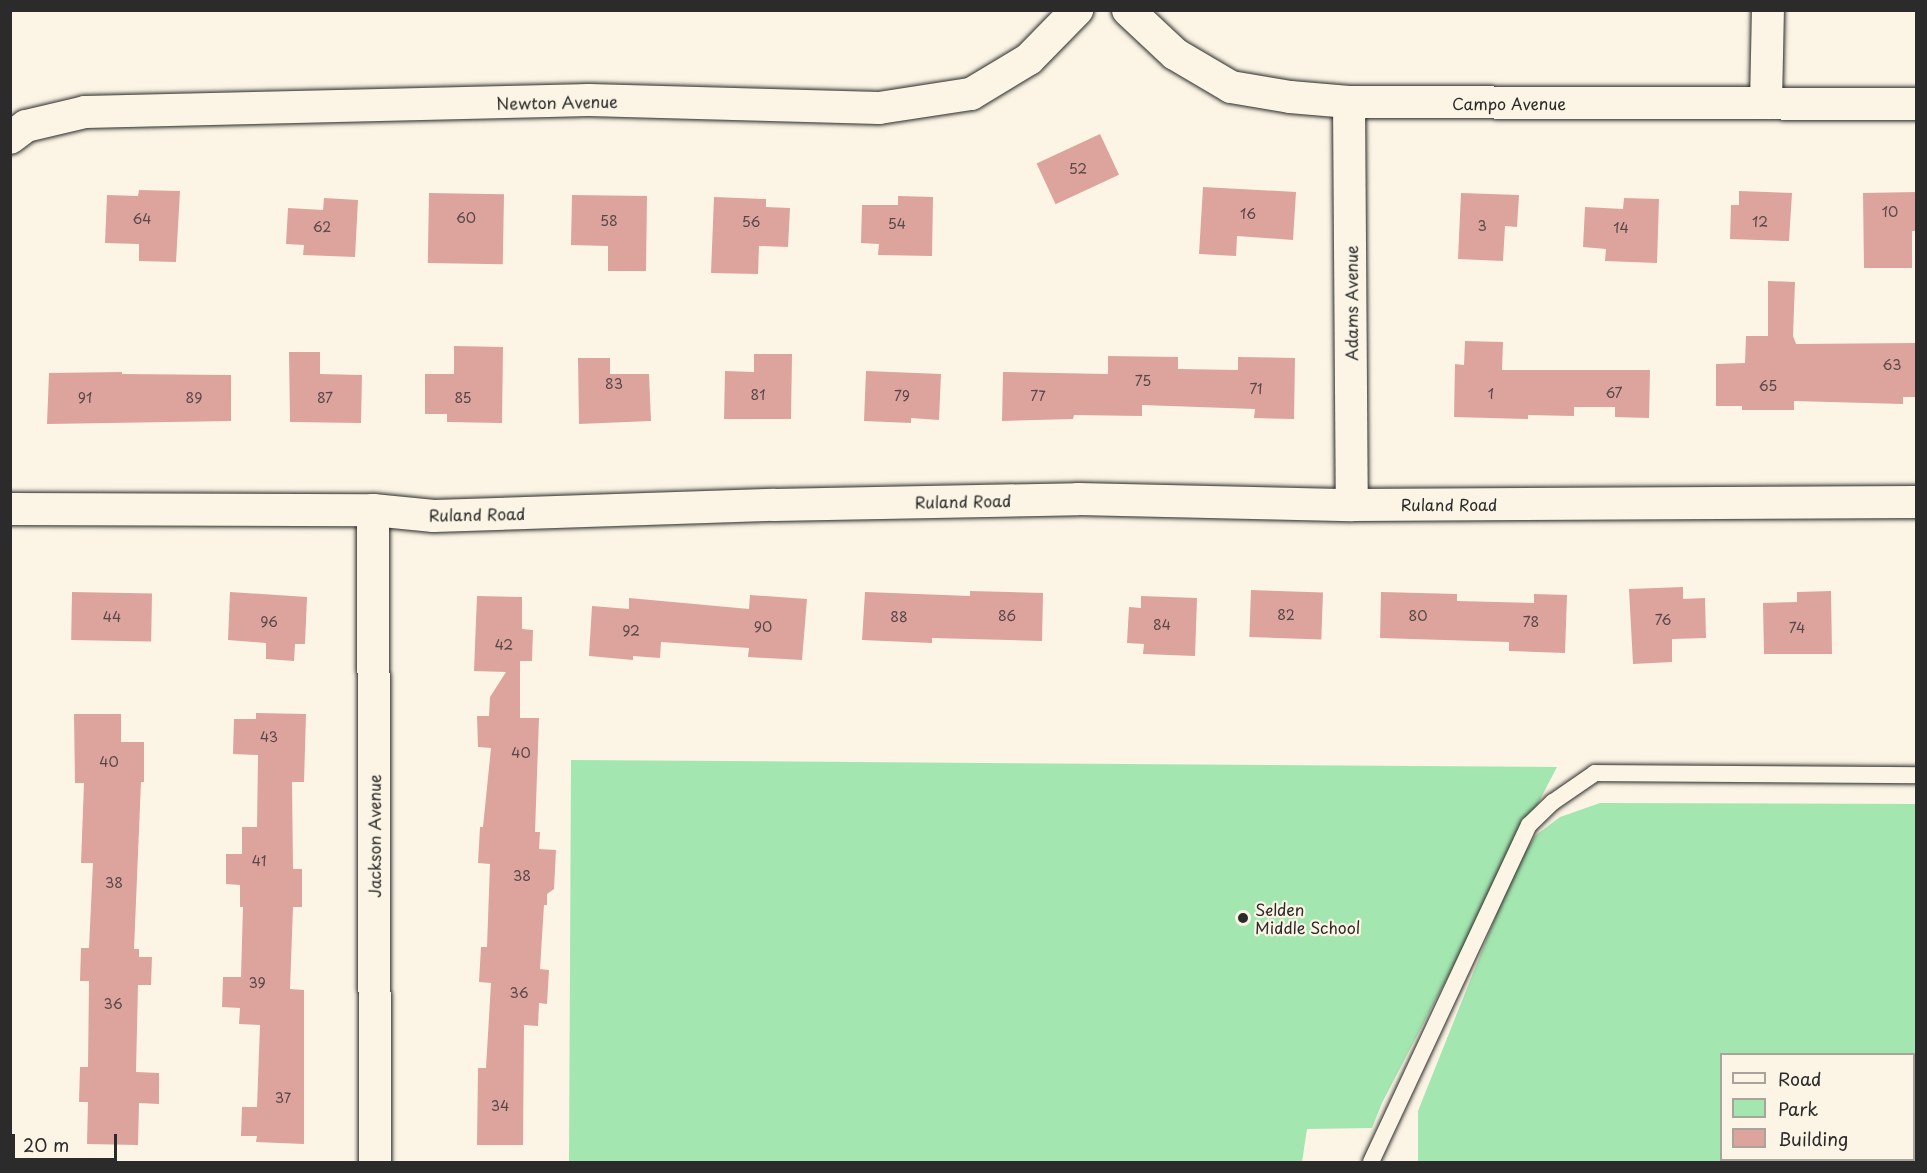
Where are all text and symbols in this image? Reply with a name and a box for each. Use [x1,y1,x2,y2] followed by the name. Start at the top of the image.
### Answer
[497,91,617,113] street label: Newton Avenue
[1452,93,1566,113] street label: Campo Avenue
[1069,161,1087,177] house number: 52
[1882,204,1898,220] house number: 10
[1240,206,1256,222] house number: 16
[456,210,476,226] house number: 60
[132,211,152,227] house number: 64
[600,213,618,229] house number: 58
[742,214,760,230] house number: 56
[1752,214,1768,230] house number: 12
[888,216,906,232] house number: 54
[1477,218,1487,234] house number: 3
[313,219,331,235] house number: 62
[1613,220,1629,236] house number: 14
[1341,246,1361,360] street label: Adams Avenue
[1883,357,1901,373] house number: 63
[1135,373,1151,389] house number: 75
[605,376,623,392] house number: 83
[1759,378,1777,394] house number: 65
[1249,381,1263,397] house number: 71
[1605,385,1623,401] house number: 67
[1488,386,1494,402] house number: 1
[751,387,765,403] house number: 81
[894,388,910,404] house number: 79
[1030,388,1046,404] house number: 77
[78,390,92,406] house number: 91
[186,390,202,406] house number: 89
[317,390,333,406] house number: 87
[454,390,472,406] house number: 85
[914,491,1012,511] street label: Ruland Road
[1400,494,1498,514] street label: Ruland Road
[428,504,526,524] street label: Ruland Road
[1277,607,1295,623] house number: 82
[998,608,1016,624] house number: 86
[1409,608,1427,624] house number: 80
[103,609,121,625] house number: 44
[890,609,908,625] house number: 88
[1655,612,1671,628] house number: 76
[260,614,278,630] house number: 96
[1523,614,1539,630] house number: 78
[1153,617,1171,633] house number: 84
[754,619,772,635] house number: 90
[1789,620,1805,636] house number: 74
[622,623,640,639] house number: 92
[495,637,513,653] house number: 42
[260,729,278,745] house number: 43
[511,745,531,761] house number: 40
[99,754,119,770] house number: 40
[364,775,384,897] street label: Jackson Avenue
[252,853,266,869] house number: 41
[513,868,531,884] house number: 38
[105,875,123,891] house number: 38
[1255,899,1362,937] place label: Selden Middle School
[1236,911,1250,925] marker: Selden Middle School
[248,975,266,991] house number: 39
[509,985,529,1001] house number: 36
[103,996,123,1012] house number: 36
[1720,1053,1915,1161] legend
[1778,1065,1822,1092] text: Road
[275,1090,291,1106] house number: 37
[1778,1095,1818,1122] text: Park
[491,1098,509,1114] house number: 34
[15,1122,120,1160] scale bar
[1778,1125,1848,1152] text: Building
[23,1131,69,1158] text: 20 m

